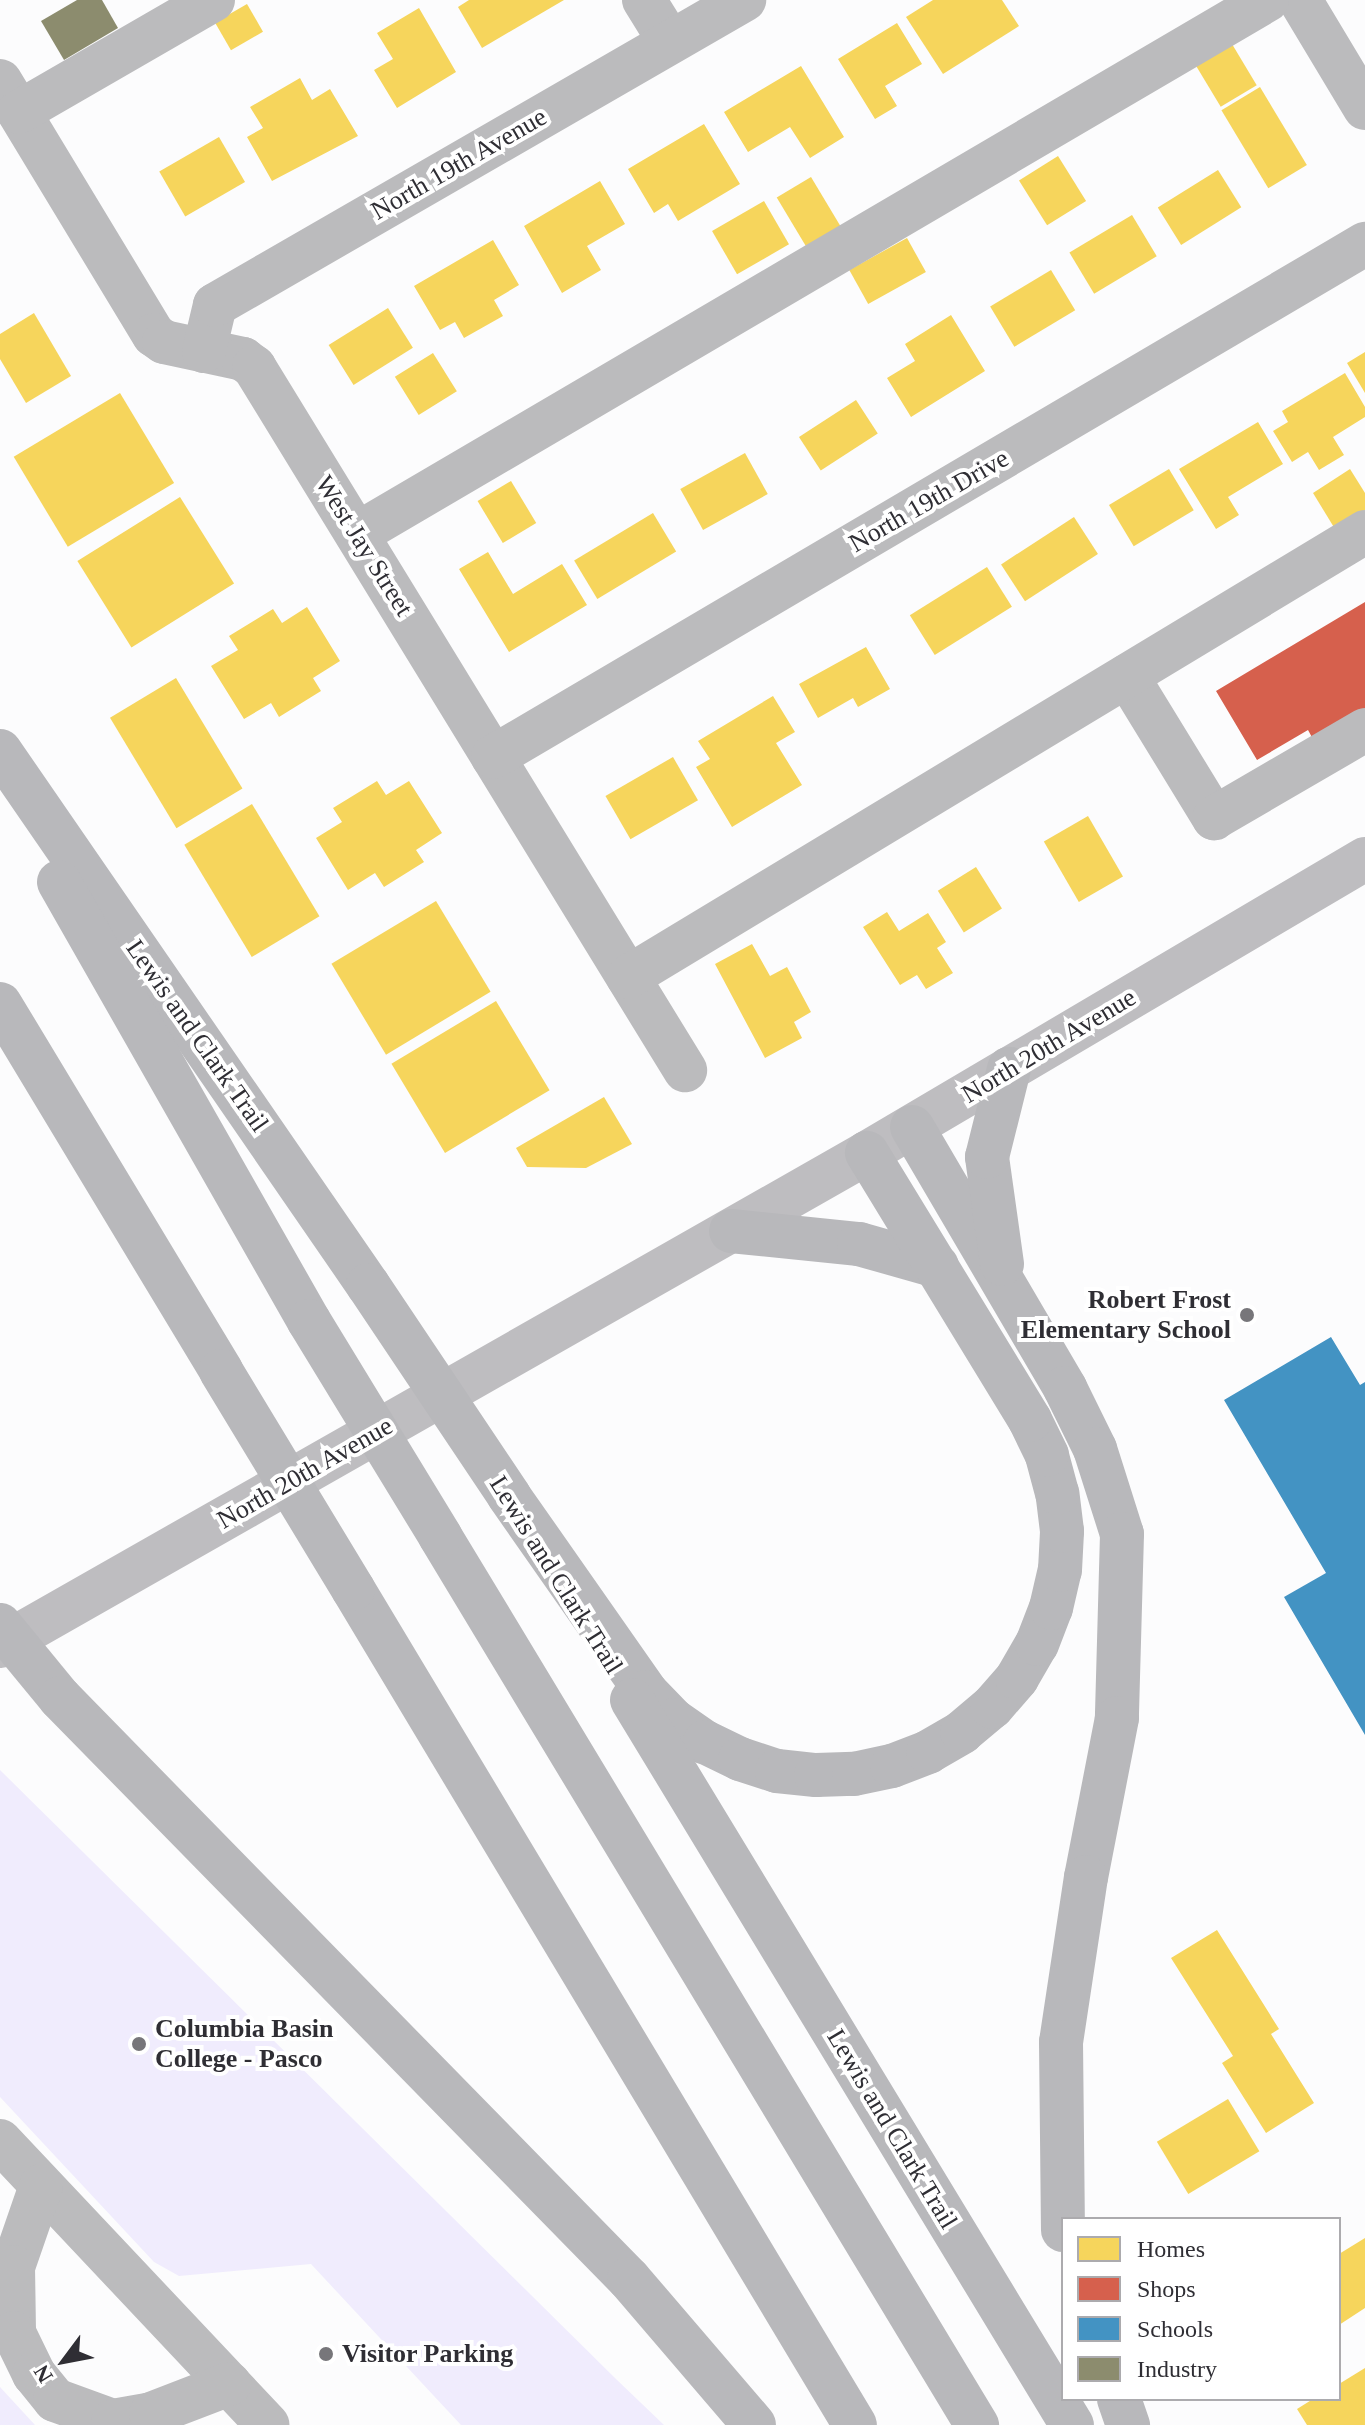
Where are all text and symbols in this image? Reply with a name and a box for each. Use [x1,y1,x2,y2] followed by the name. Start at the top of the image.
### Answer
[365,101,553,227] street label: North 19th Avenue
[844,443,1014,559] street label: North 19th Drive
[308,470,420,622] street label: West Jay Street
[119,934,275,1138] street label: Lewis and Clark Trail
[956,981,1142,1111] street label: North 20th Avenue
[1021,1284,1231,1346] place label: Robert Frost Elementary School
[1238,1306,1256,1324] marker: Robert Frost Elementary School
[211,1410,399,1536] street label: North 20th Avenue
[482,1470,630,1680] street label: Lewis and Clark Trail
[155,2013,333,2074] place label: Columbia Basin College - Pasco
[820,2023,964,2235] street label: Lewis and Clark Trail
[130,2035,148,2053] marker: Columbia Basin College - Pasco
[1061,2217,1341,2401] legend
[1137,2236,1205,2262] text: Homes
[1137,2276,1196,2302] text: Shops
[1137,2316,1213,2342] text: Schools
[24,2321,104,2401] north arrow
[342,2338,514,2370] place label: Visitor Parking
[317,2345,335,2363] marker: Visitor Parking
[1137,2356,1217,2382] text: Industry
[28,2361,58,2387] text: N

